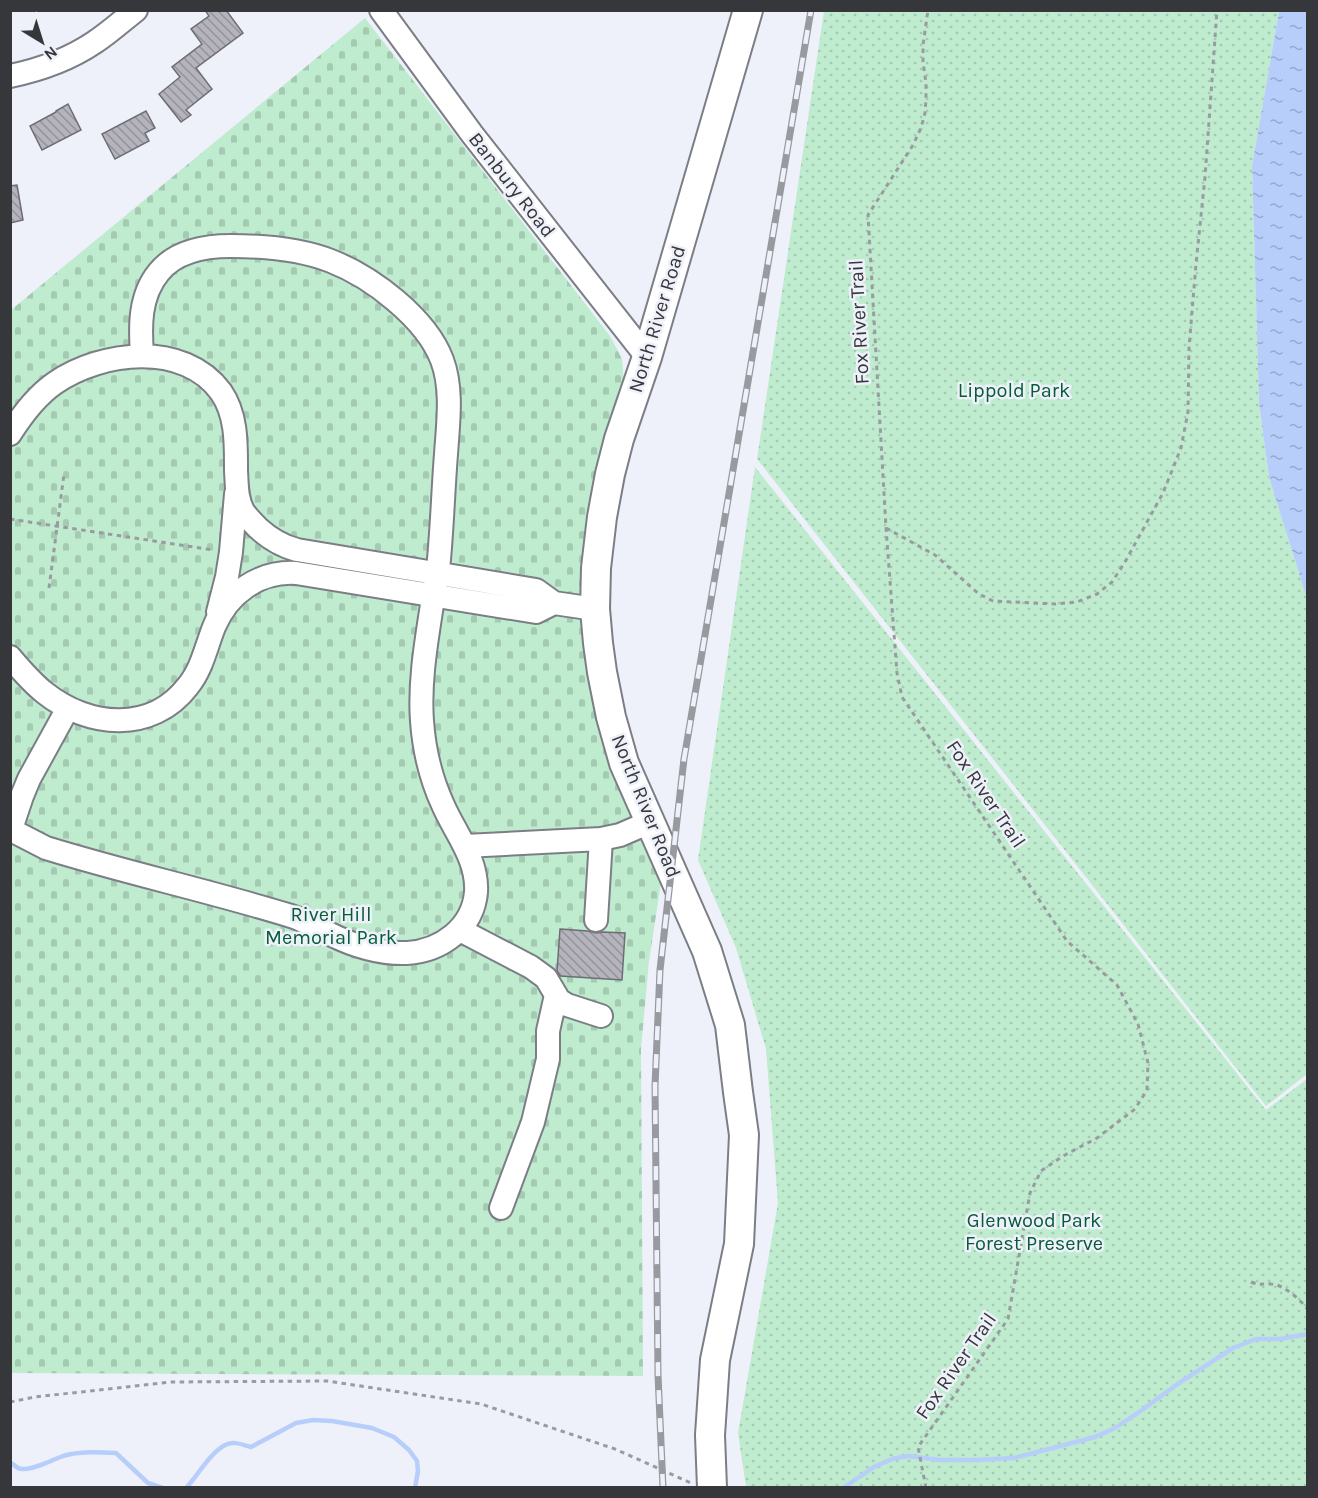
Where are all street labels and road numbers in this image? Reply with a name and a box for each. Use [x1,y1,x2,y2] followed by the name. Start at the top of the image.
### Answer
[464,128,560,242] street label: Banbury Road
[624,243,690,395] street label: North River Road
[844,259,874,385] street label: Fox River Trail
[607,731,685,881] street label: North River Road
[942,736,1030,852] street label: Fox River Trail
[911,1308,1001,1424] street label: Fox River Trail

